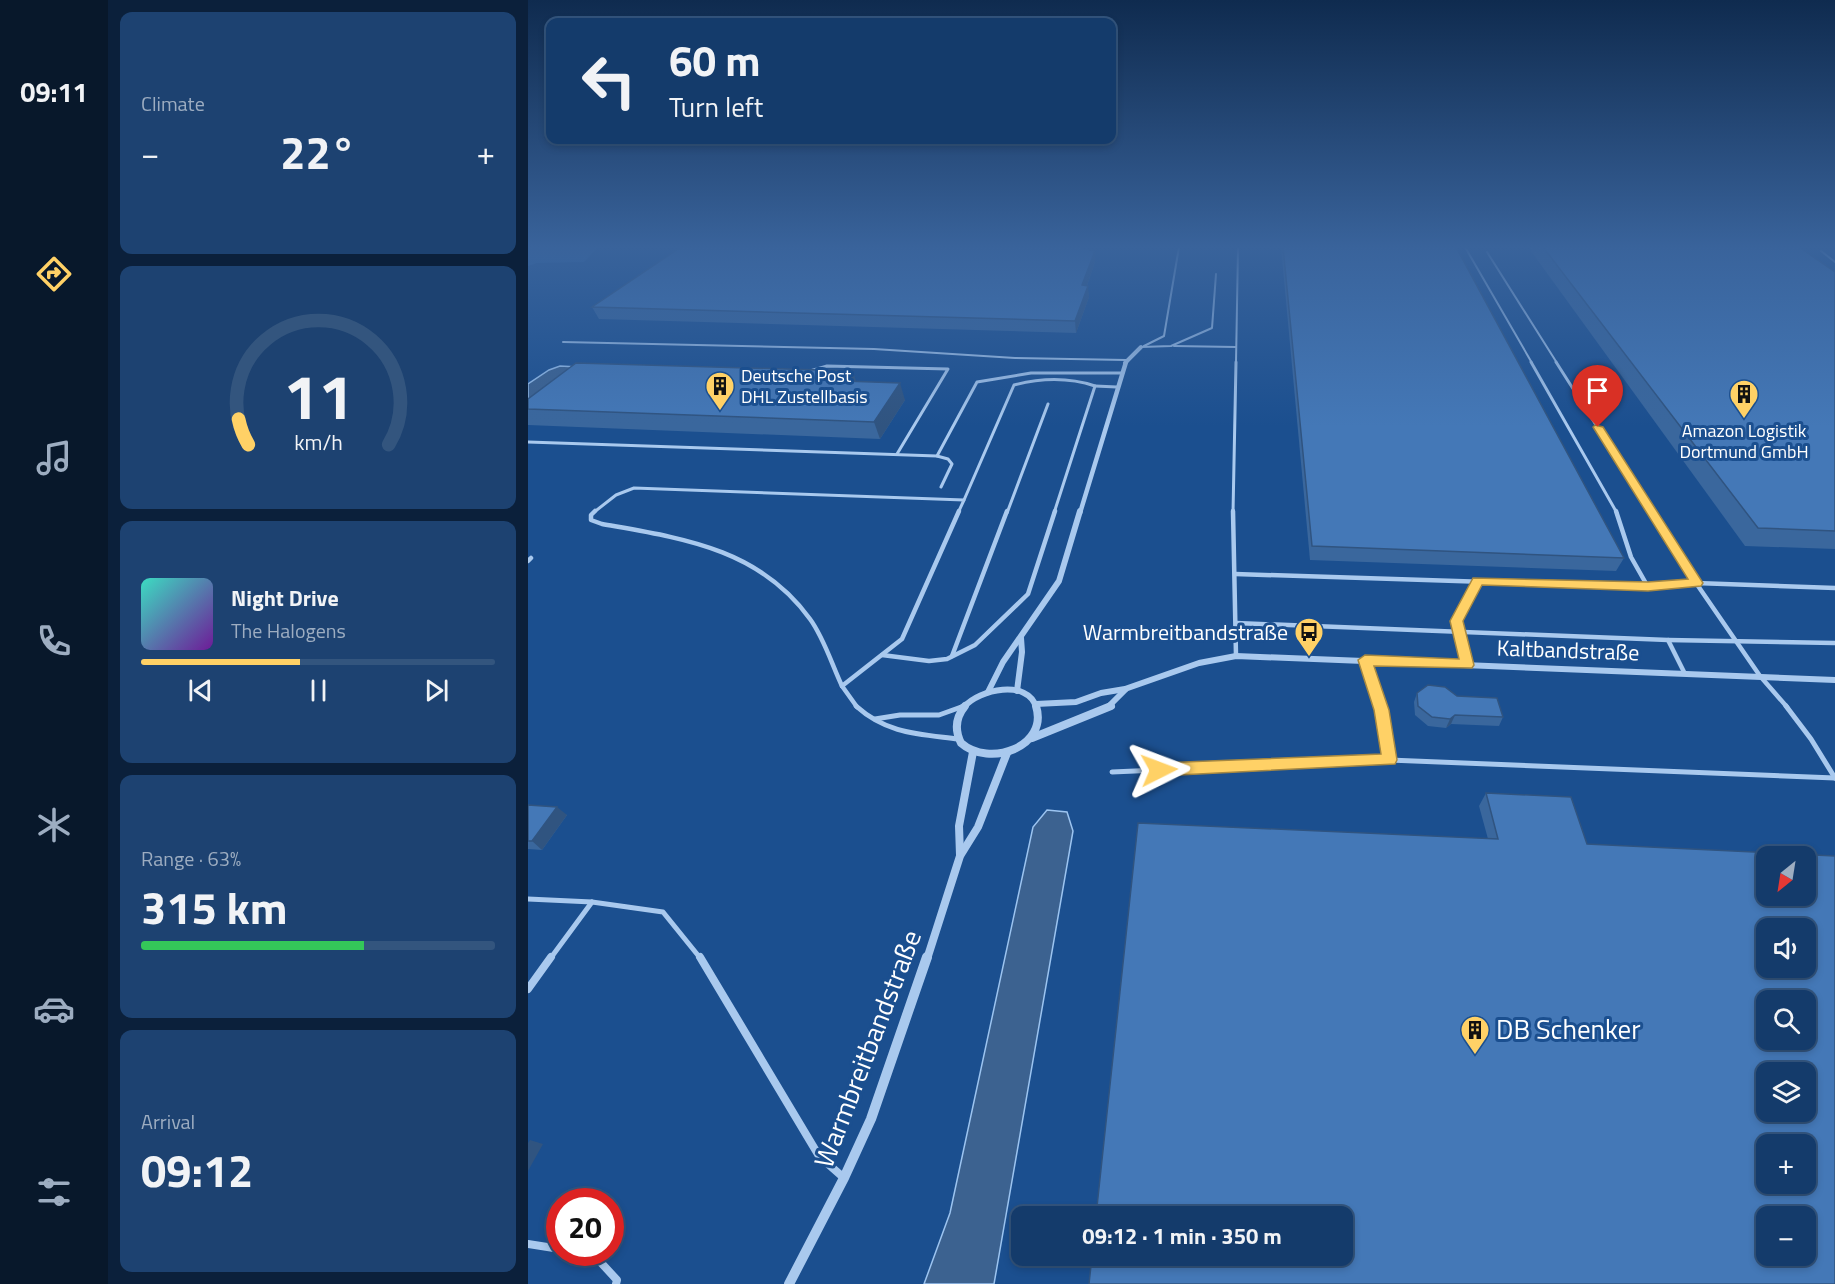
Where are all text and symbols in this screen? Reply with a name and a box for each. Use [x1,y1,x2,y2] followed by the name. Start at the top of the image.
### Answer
[669,28,761,92] text: 60 m
[570,42,648,120] icon: left
[20,71,88,112] text: 09:11
[669,86,763,127] text: Turn left
[141,88,205,119] text: Climate
[280,118,356,186] text: 22°
[141,128,159,178] text: −
[477,128,495,178] text: +
[33,253,75,295] icon: directions
[283,348,353,443] text: 11
[741,362,868,410] place label: Deutsche Post DHL Zustellbasis
[1572,365,1623,427] pin
[704,370,736,412] building icon: Deutsche Post DHL Zustellbasis
[1581,374,1614,407] icon: arrive
[1728,378,1760,420] building icon: Amazon Logistik Dortmund GmbH
[1679,417,1809,465] place label: Amazon Logistik Dortmund GmbH
[294,426,342,458] text: km/h
[33,437,75,479] icon: music
[231,581,339,615] text: Night Drive
[231,615,346,646] text: The Halogens
[1083,615,1288,649] place label: Warmbreitbandstraße
[1293,616,1325,658] bus stop icon: Warmbreitbandstraße
[33,620,75,662] icon: phone
[1496,631,1640,669] street label: Kaltbandstraße
[184,674,217,707] icon: previous
[302,674,335,707] icon: pause
[420,674,453,707] icon: next
[1127,738,1191,802] position arrow
[33,804,75,846] icon: climate
[141,843,241,874] text: Range · 63%
[1756,846,1816,906] north arrow
[1756,846,1816,1266] map controls
[141,873,287,941] text: 315 km
[1756,918,1816,978] button: sound
[802,924,931,1173] street label: Warmbreitbandstraße
[33,988,75,1030] icon: car
[1756,990,1816,1050] button: search
[1496,1008,1641,1049] place label: DB Schenker
[1459,1014,1491,1056] building icon: DB Schenker
[1756,1062,1816,1122] button: layers
[141,1106,195,1137] text: Arrival
[1756,1134,1816,1194] button: +
[141,1136,253,1204] text: 09:12
[33,1171,75,1213] icon: filters
[546,1188,624,1266] speed limit sign: 20
[1756,1206,1816,1266] button: −
[1082,1219,1282,1253] text: 09:12 · 1 min · 350 m

